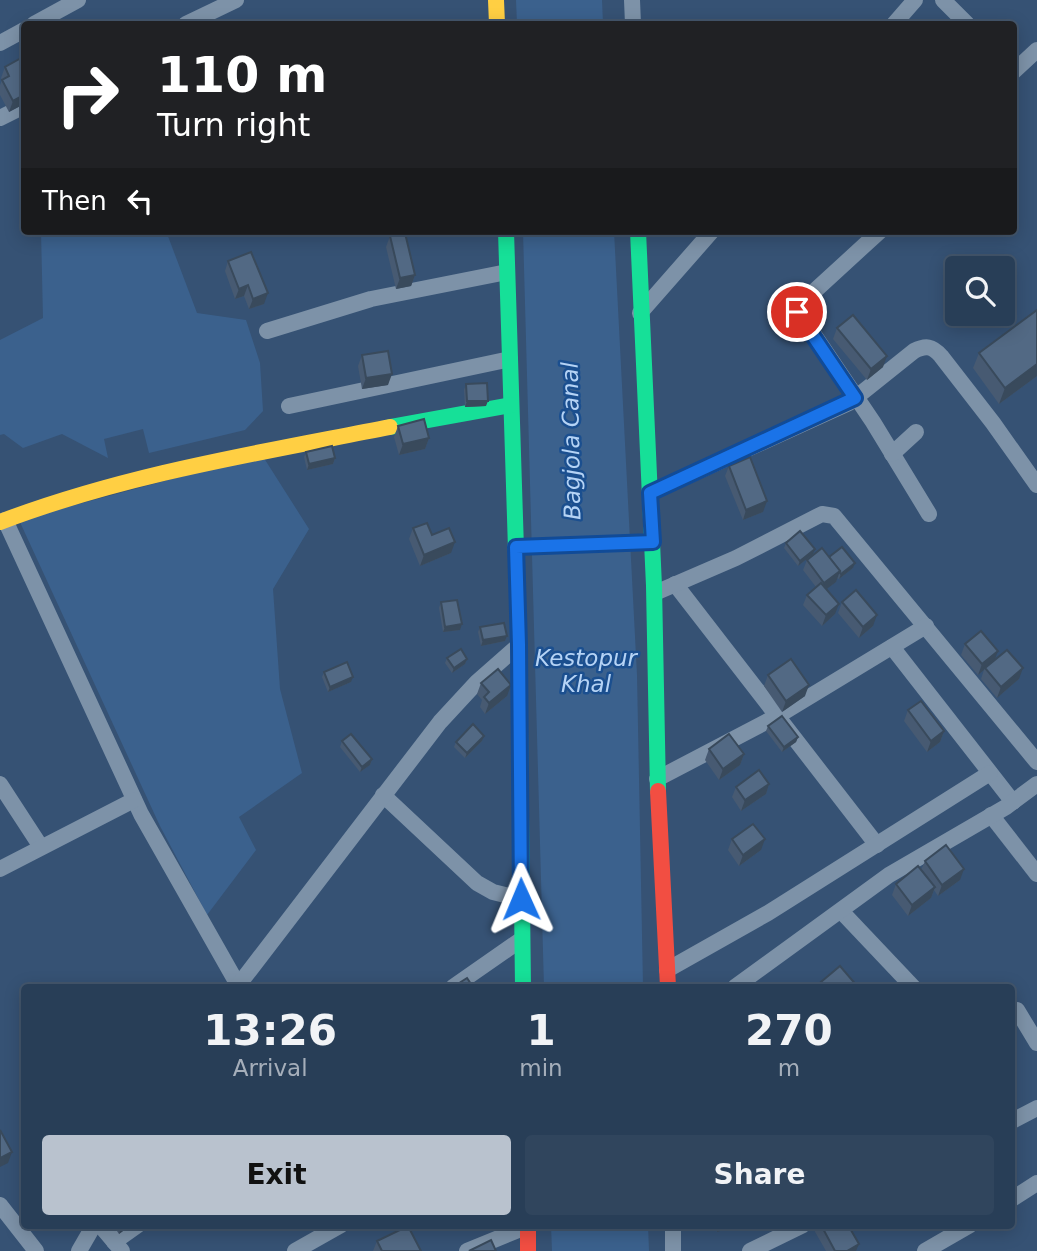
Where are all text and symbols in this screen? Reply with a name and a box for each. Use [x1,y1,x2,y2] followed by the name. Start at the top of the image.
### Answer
[157,47,327,104] text: 110 m
[42,49,133,140] icon: right
[157,106,310,144] text: Turn right
[121,182,159,220] icon: left
[42,186,107,216] text: Then
[945,256,1015,326] map controls
[945,256,1015,326] button: search
[767,282,827,342] pin
[778,293,816,331] icon: arrive
[557,361,585,520] water label: Bagjola Canal
[535,645,639,697] water label: Kestopur Khal
[484,862,558,936] position arrow
[203,1006,337,1055] text: 13:26
[526,1006,556,1055] text: 1
[745,1006,833,1055] text: 270
[233,1055,308,1081] text: Arrival
[519,1055,563,1081] text: min
[778,1055,800,1081] text: m
[42,1135,511,1215] button: Exit
[525,1135,994,1215] button: Share

